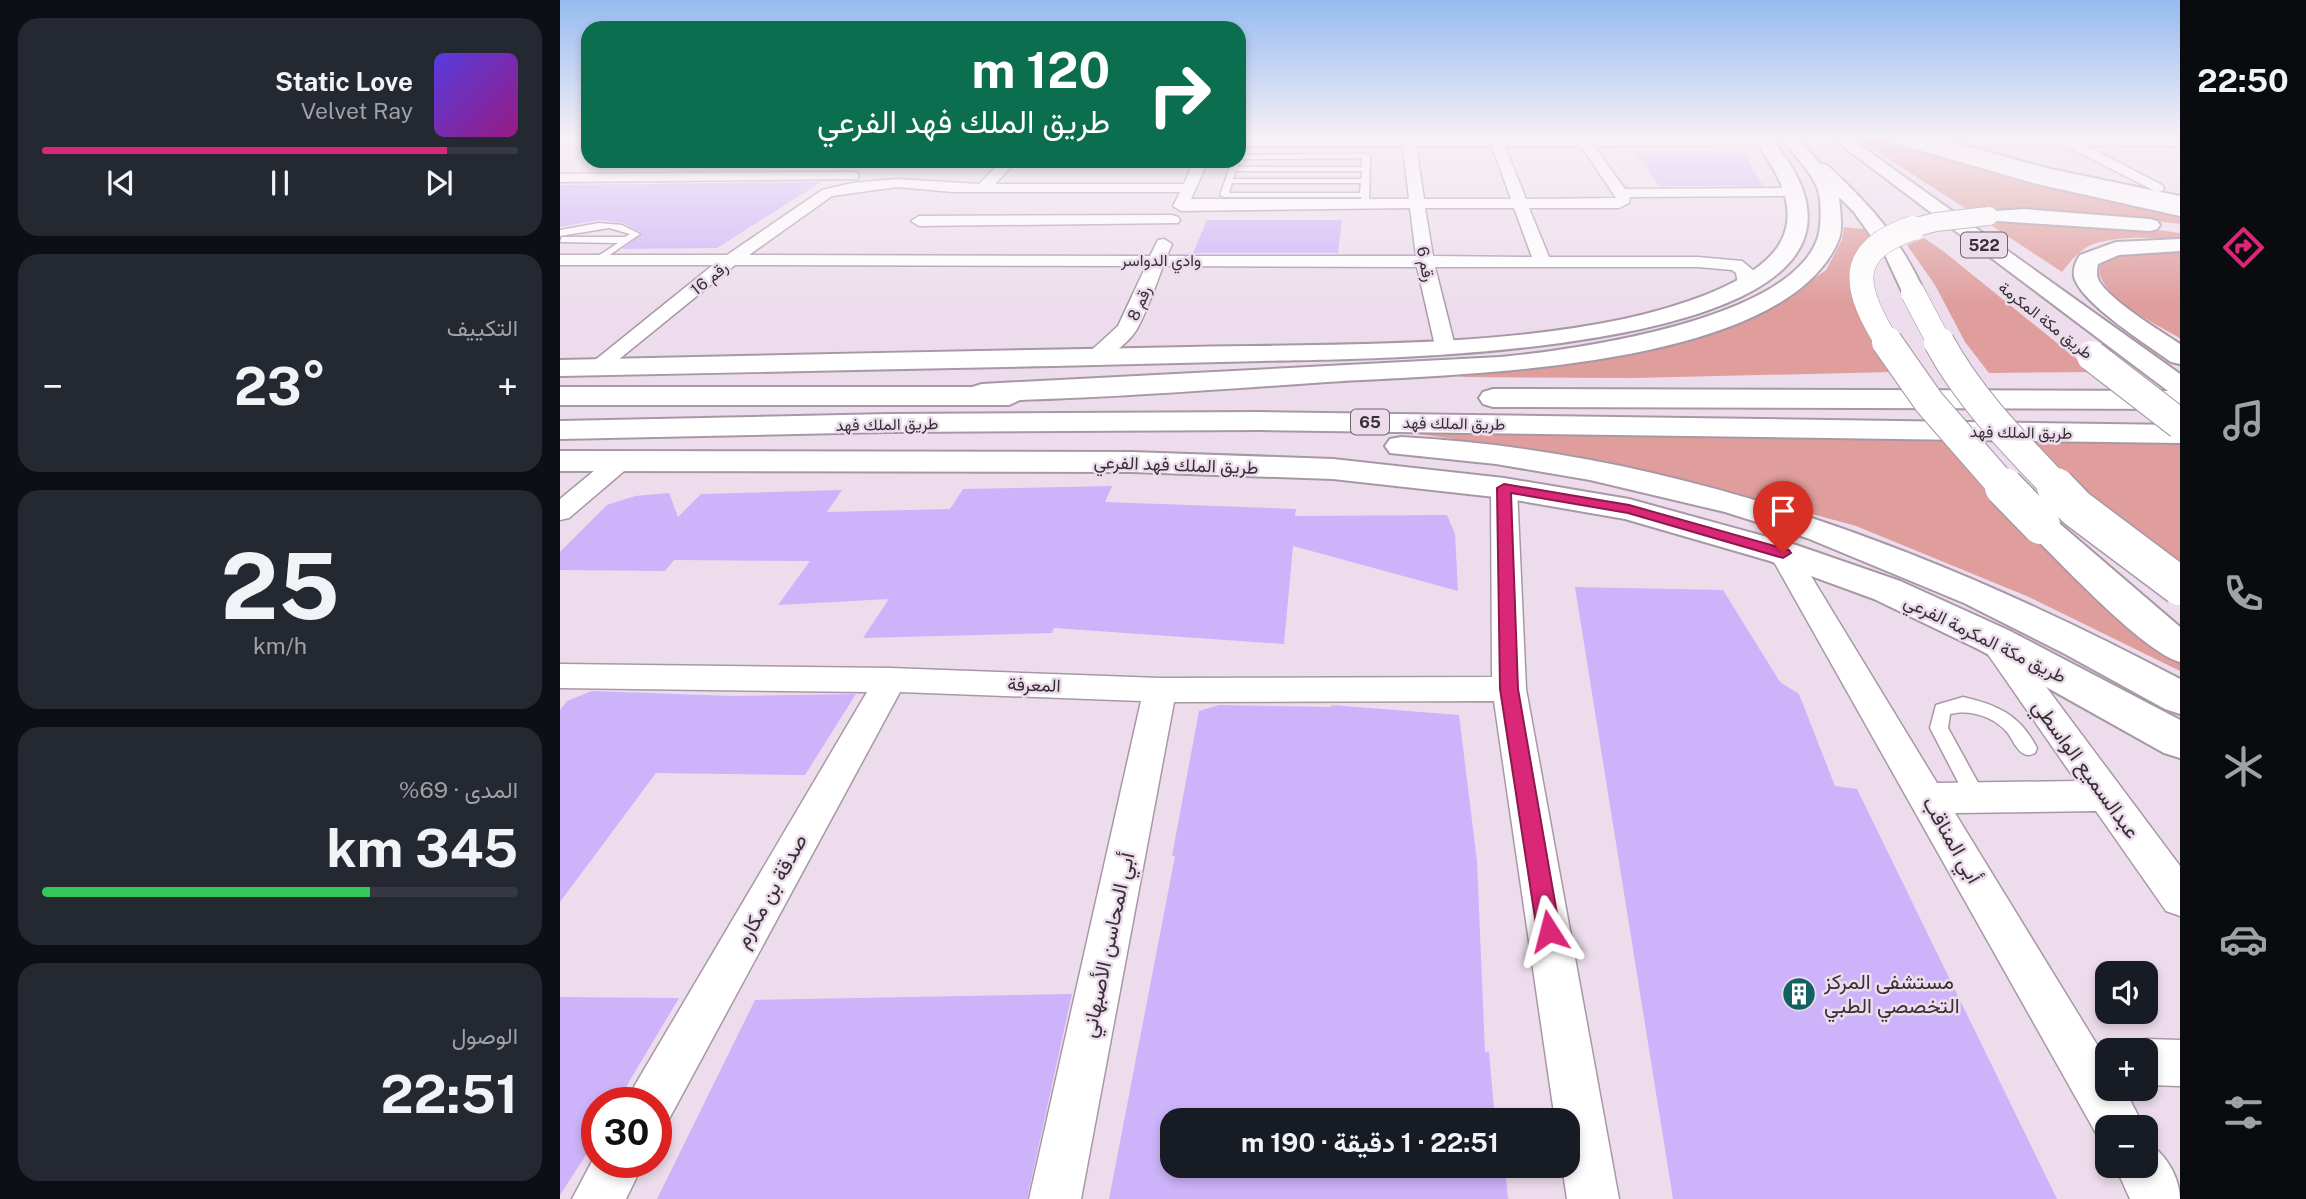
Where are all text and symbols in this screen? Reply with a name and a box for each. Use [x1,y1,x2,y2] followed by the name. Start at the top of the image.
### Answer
[971,41,1110,99] text: 120 m
[1134,49,1225,140] icon: right
[2197,62,2289,99] text: 22:50
[275,66,413,97] text: Static Love
[301,97,413,124] text: Velvet Ray
[817,103,1110,140] text: طريق الملك فهد الفرعي
[102,164,140,202] icon: previous
[261,164,299,202] icon: pause
[420,164,458,202] icon: next
[2219,223,2268,272] icon: directions
[1961,232,2007,258] road number: 522
[1412,245,1438,284] street label: رقم 6
[1120,251,1201,274] street label: وادي الدواسر
[687,258,732,300] street label: رقم 16
[1994,278,2097,364] street label: طريق مكة المكرمة
[1123,283,1156,324] street label: رقم 8
[447,314,518,341] text: التكييف
[234,356,326,417] text: 23°
[42,364,63,409] text: −
[497,364,518,409] text: +
[2219,396,2268,445] icon: music
[1351,410,1389,434] road number: 65
[1403,413,1505,435] street label: طريق الملك فهد
[836,414,938,436] street label: طريق الملك فهد
[1970,422,2072,444] street label: طريق الملك فهد
[1093,451,1259,483] street label: طريق الملك فهد الفرعي
[1753,481,1813,553] pin
[1764,492,1802,530] icon: arrive
[220,533,340,639] text: 25
[2219,569,2268,618] icon: phone
[1899,590,2070,691] street label: طريق مكة المكرمة الفرعي
[253,632,307,659] text: km/h
[1007,673,1061,697] street label: المعرفة
[2023,694,2145,846] street label: عبدالسميع الواسطي
[2219,742,2268,791] icon: climate
[399,776,518,803] text: المدى · 69%
[1913,792,1987,890] street label: أبي المناقب
[327,818,518,879] text: 345 km
[729,830,814,953] street label: صدقة بن مكارم
[1076,850,1144,1041] street label: أبي المحاسن الأصبهاني
[1512,894,1586,968] position arrow
[2219,915,2268,964] icon: car
[2095,961,2158,1178] map controls
[2095,961,2158,1024] button: sound
[1823,969,1960,1023] place label: مستشفى المركز التخصصي الطبي
[1780,975,1818,1013] building icon: مستشفى المركز التخصصي الطبي
[452,1022,518,1049] text: الوصول
[2095,1038,2158,1101] button: +
[381,1064,518,1125] text: 22:51
[581,1087,672,1178] speed limit sign: 30
[2219,1088,2268,1137] icon: filters
[2095,1115,2158,1178] button: −
[1241,1127,1499,1158] text: 22:51 · 1 دقيقة · 190 m

